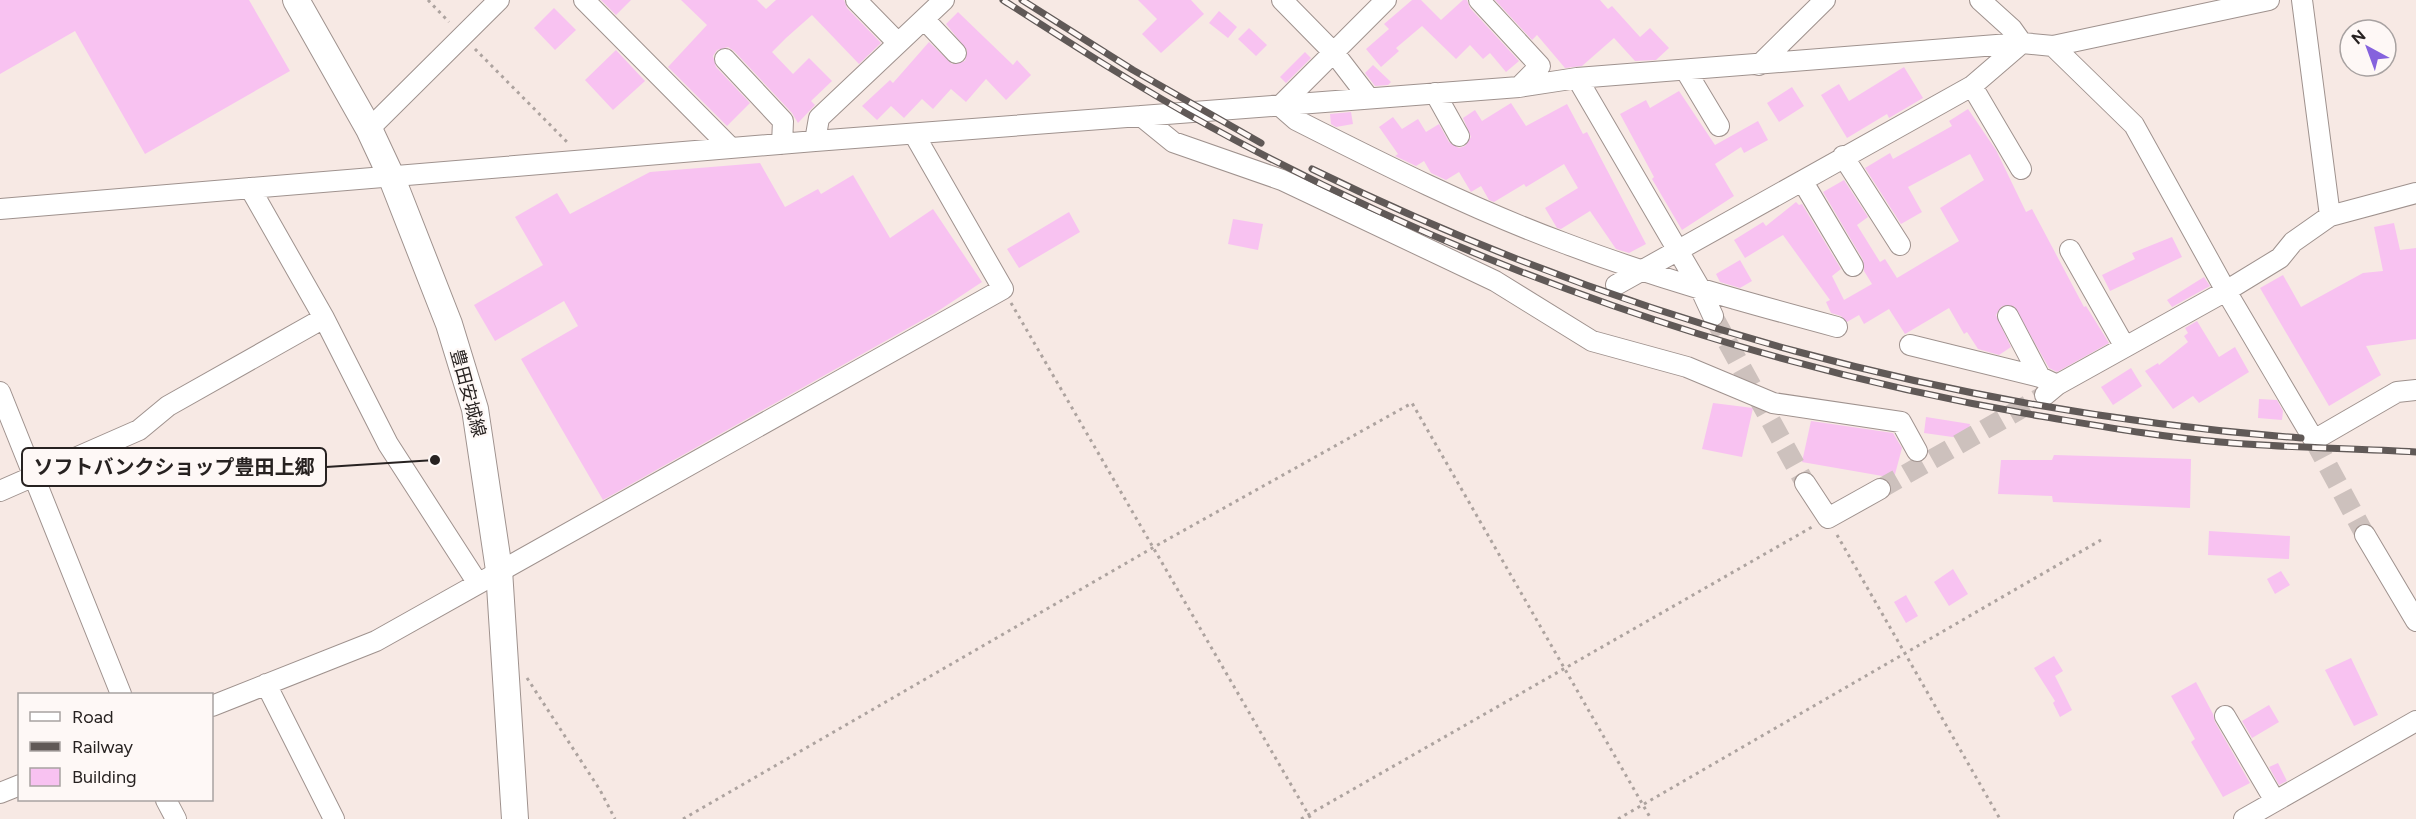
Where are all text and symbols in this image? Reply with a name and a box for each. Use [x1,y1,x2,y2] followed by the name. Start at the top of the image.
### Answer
[2338,18,2398,78] north arrow
[2348,26,2369,48] text: N
[446,347,490,439] street label: 豊田安城線
[22,448,326,486] callout: ソフトバンクショップ豊田上郷
[34,455,315,479] text: ソフトバンクショップ豊田上郷
[18,693,213,801] legend
[72,706,113,728] text: Road
[72,736,134,758] text: Railway
[72,766,137,788] text: Building

